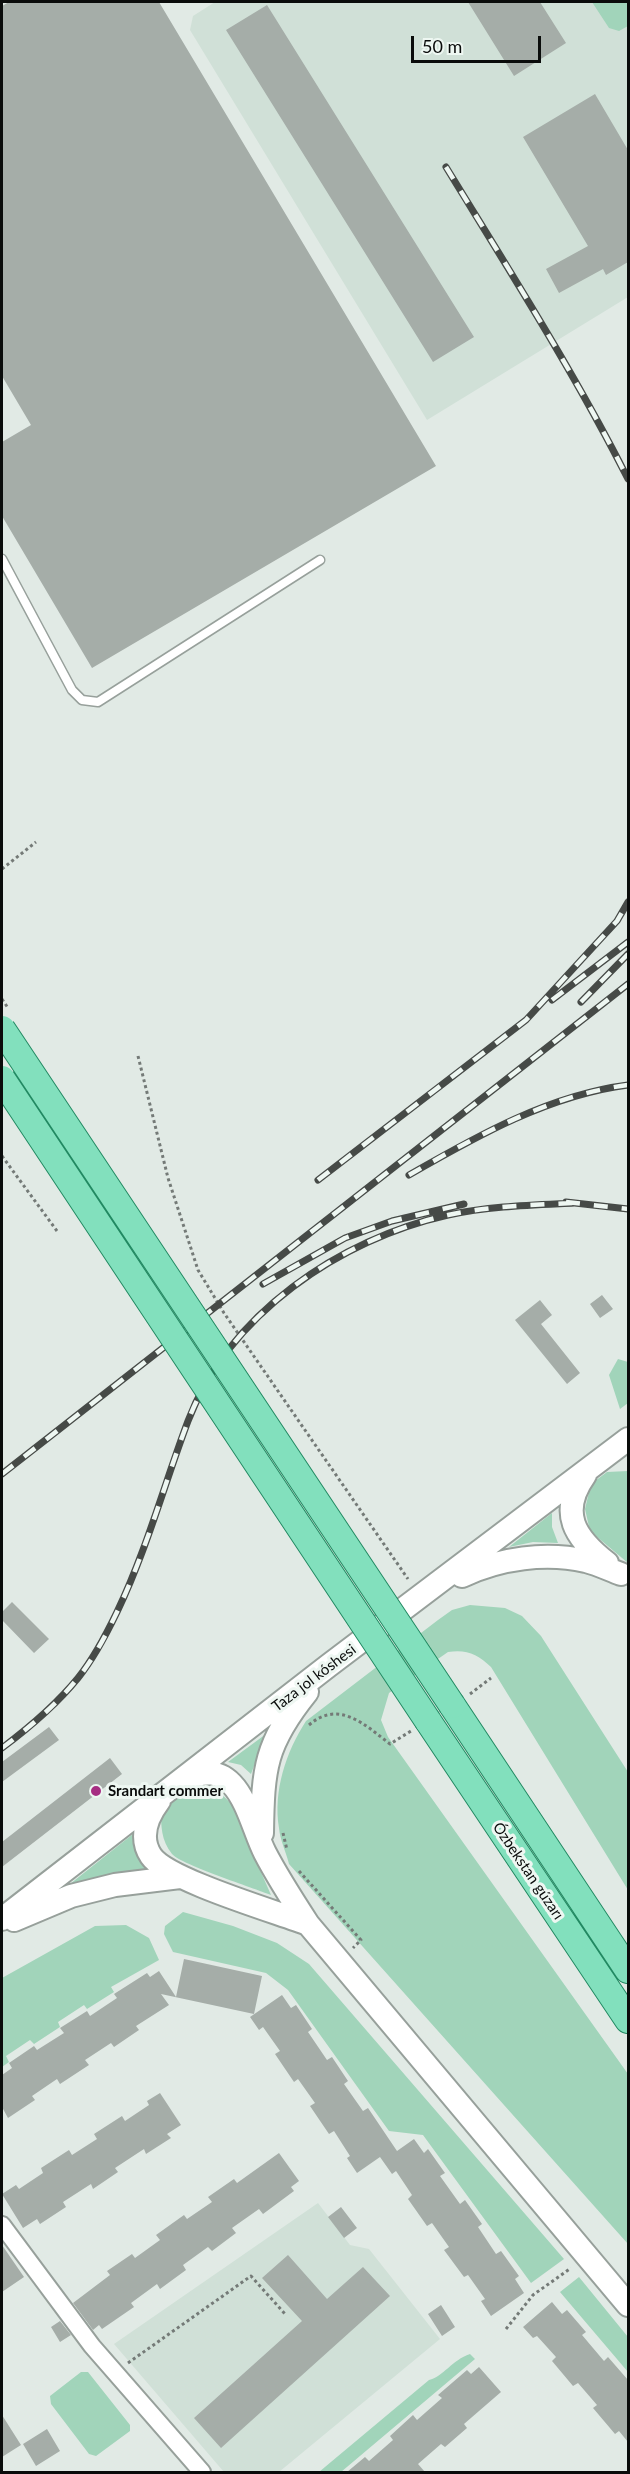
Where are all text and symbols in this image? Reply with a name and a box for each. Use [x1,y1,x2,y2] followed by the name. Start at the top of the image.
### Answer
[414,24,544,62] scale bar
[422,35,462,57] text: 50 m
[268,1640,360,1716] street label: Taza jol kóshesi
[108,1782,223,1800] place label: Srandart commer
[89,1784,103,1798] marker: Srandart commer
[489,1819,567,1923] street label: Ózbekstan gúzarı

